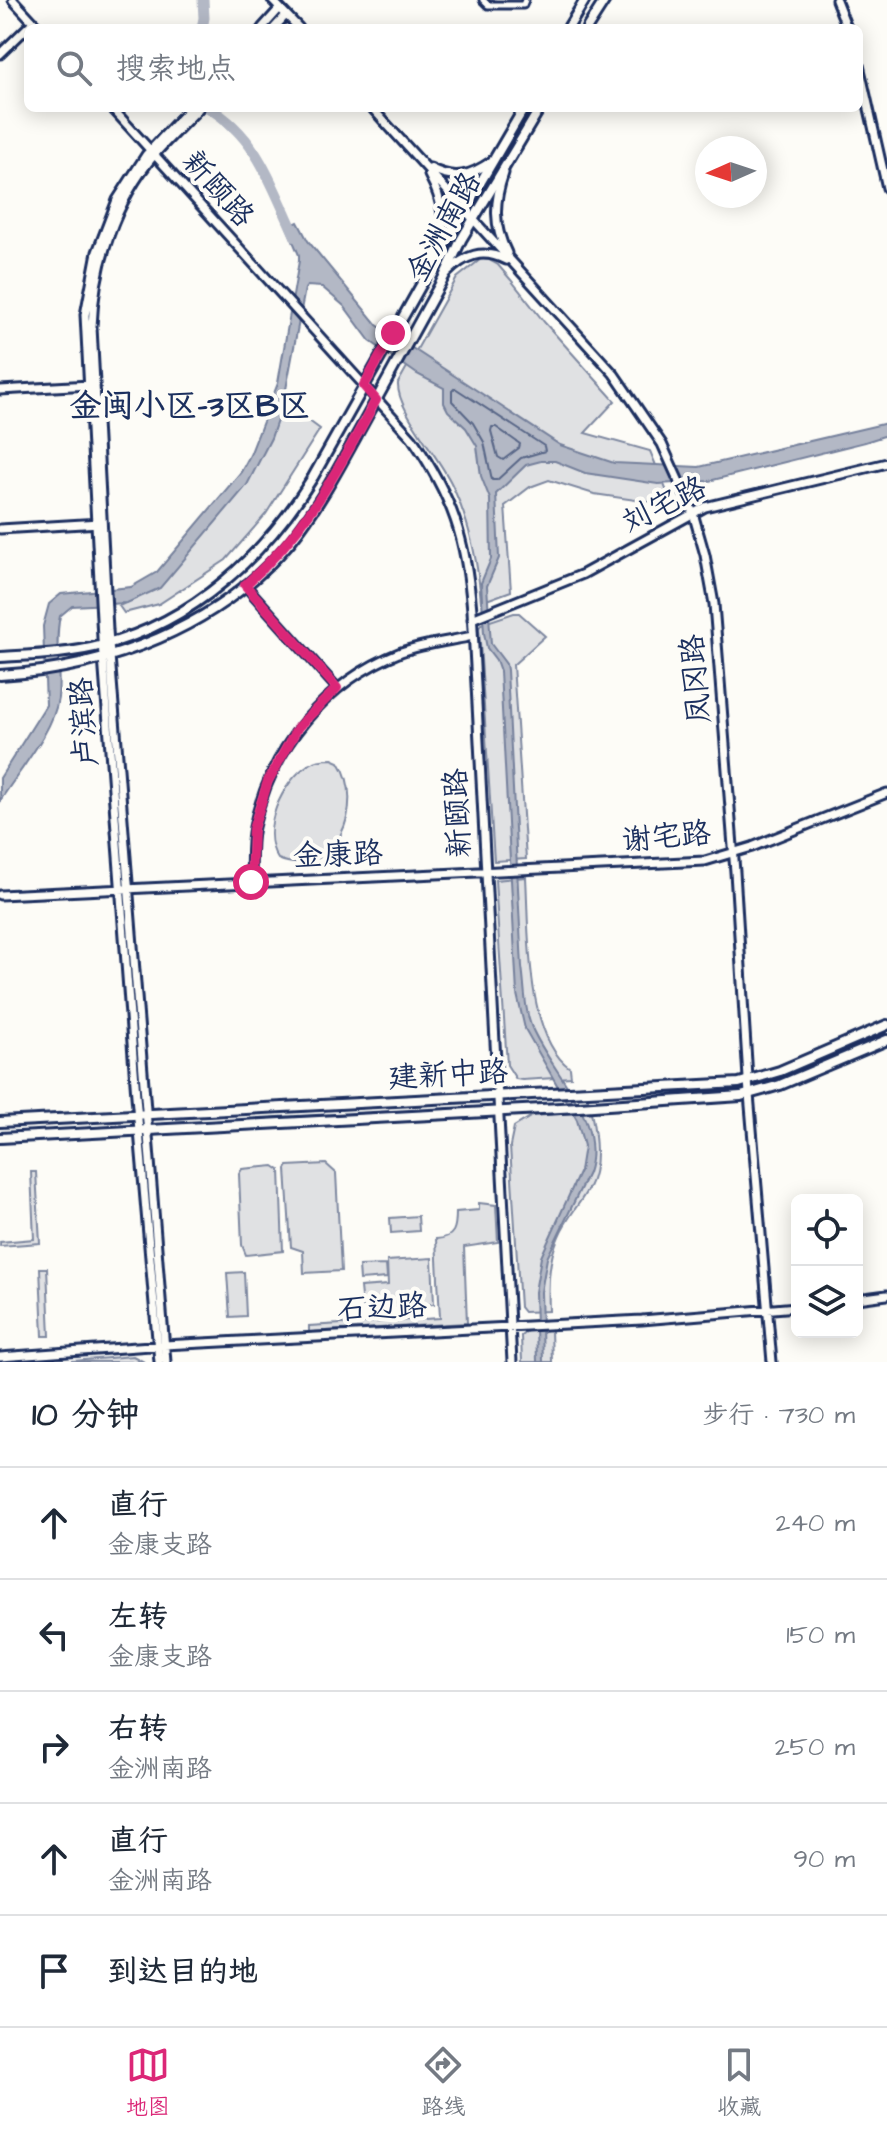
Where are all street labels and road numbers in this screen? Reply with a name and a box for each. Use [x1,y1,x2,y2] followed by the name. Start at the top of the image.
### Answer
[172,142,264,236] street label: 新颐路
[397,164,491,290] street label: 金洲南路
[614,466,714,544] street label: 刘宅路
[671,632,721,726] street label: 凤冈路
[60,676,108,768] street label: 卢滨路
[435,767,481,859] street label: 新颐路
[619,812,713,862] street label: 谢宅路
[292,832,384,878] street label: 金康路
[387,1051,509,1099] street label: 建新中路
[336,1285,428,1331] street label: 石边路

